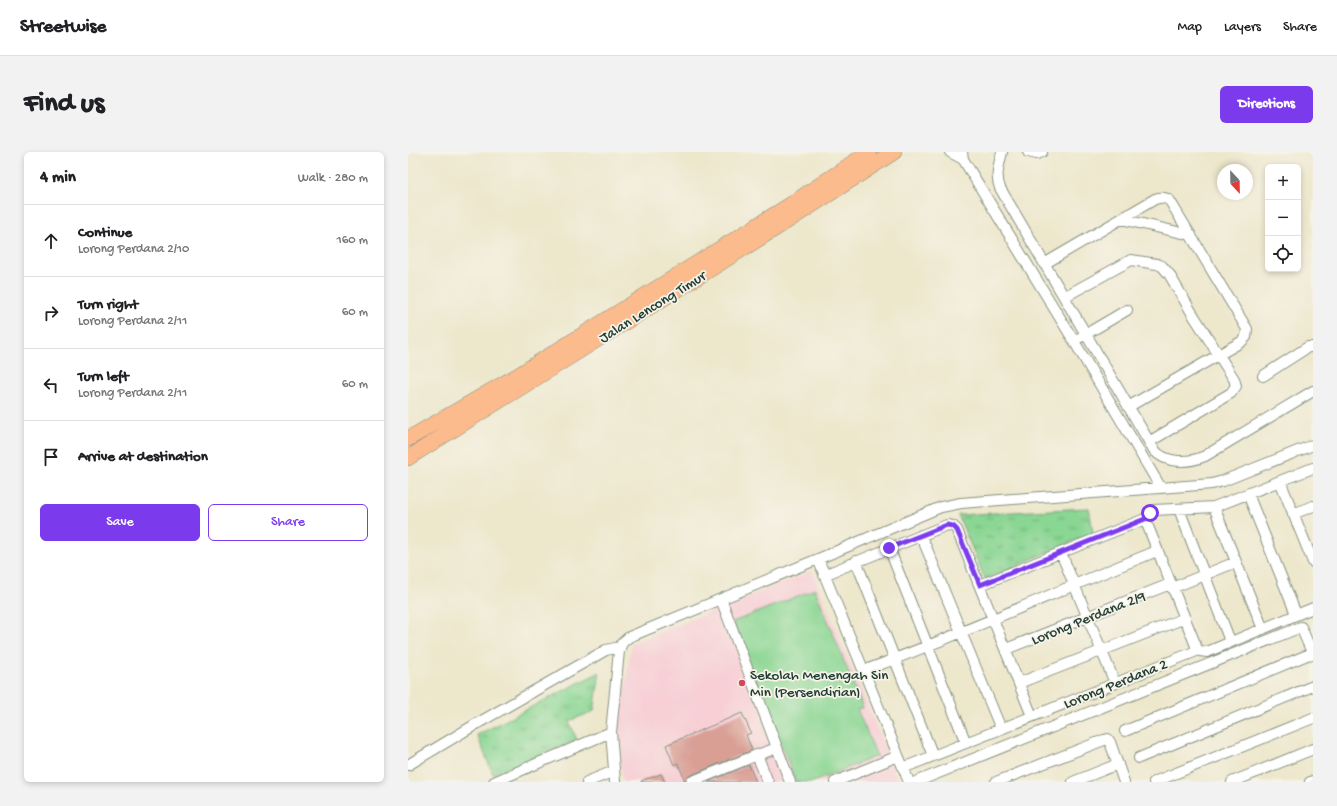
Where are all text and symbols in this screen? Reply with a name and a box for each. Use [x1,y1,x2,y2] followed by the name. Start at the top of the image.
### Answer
[20,16,106,39] text: Streetwise
[1178,19,1202,36] text: Map
[1224,19,1261,36] text: Layers
[1283,19,1317,36] text: Share
[1220,86,1313,123] button: Directions
[24,88,104,121] text: Find us
[1217,164,1253,200] north arrow
[1265,164,1301,272] map controls
[1265,164,1301,200] button: +
[40,168,76,188] text: 4 min
[298,171,368,186] text: Walk · 280 m
[1265,200,1301,236] button: −
[78,224,132,242] text: Continue
[40,230,62,252] icon: ahead
[336,233,368,248] text: 160 m
[1265,236,1301,272] button: locate
[78,242,189,257] text: Lorong Perdana 2/10
[596,267,711,348] street label: Jalan Lencong Timur
[78,296,138,314] text: Turn right
[40,302,62,324] icon: right
[342,305,368,320] text: 60 m
[78,314,187,329] text: Lorong Perdana 2/11
[78,368,129,386] text: Turn left
[40,374,62,396] icon: left
[342,377,368,392] text: 60 m
[78,386,187,401] text: Lorong Perdana 2/11
[40,446,62,468] icon: arrive
[78,448,208,466] text: Arrive at destination
[40,504,200,541] button: Save
[208,504,368,541] button: Share
[1141,504,1159,522] route start
[880,539,898,557] route end
[1029,588,1149,650] street label: Lorong Perdana 2/9
[1061,656,1170,714] street label: Lorong Perdana 2
[750,667,888,702] place label: Sekolah Menengah Sin Min (Persendirian)
[737,678,747,688] marker: Sekolah Menengah Sin Min (Persendirian)

